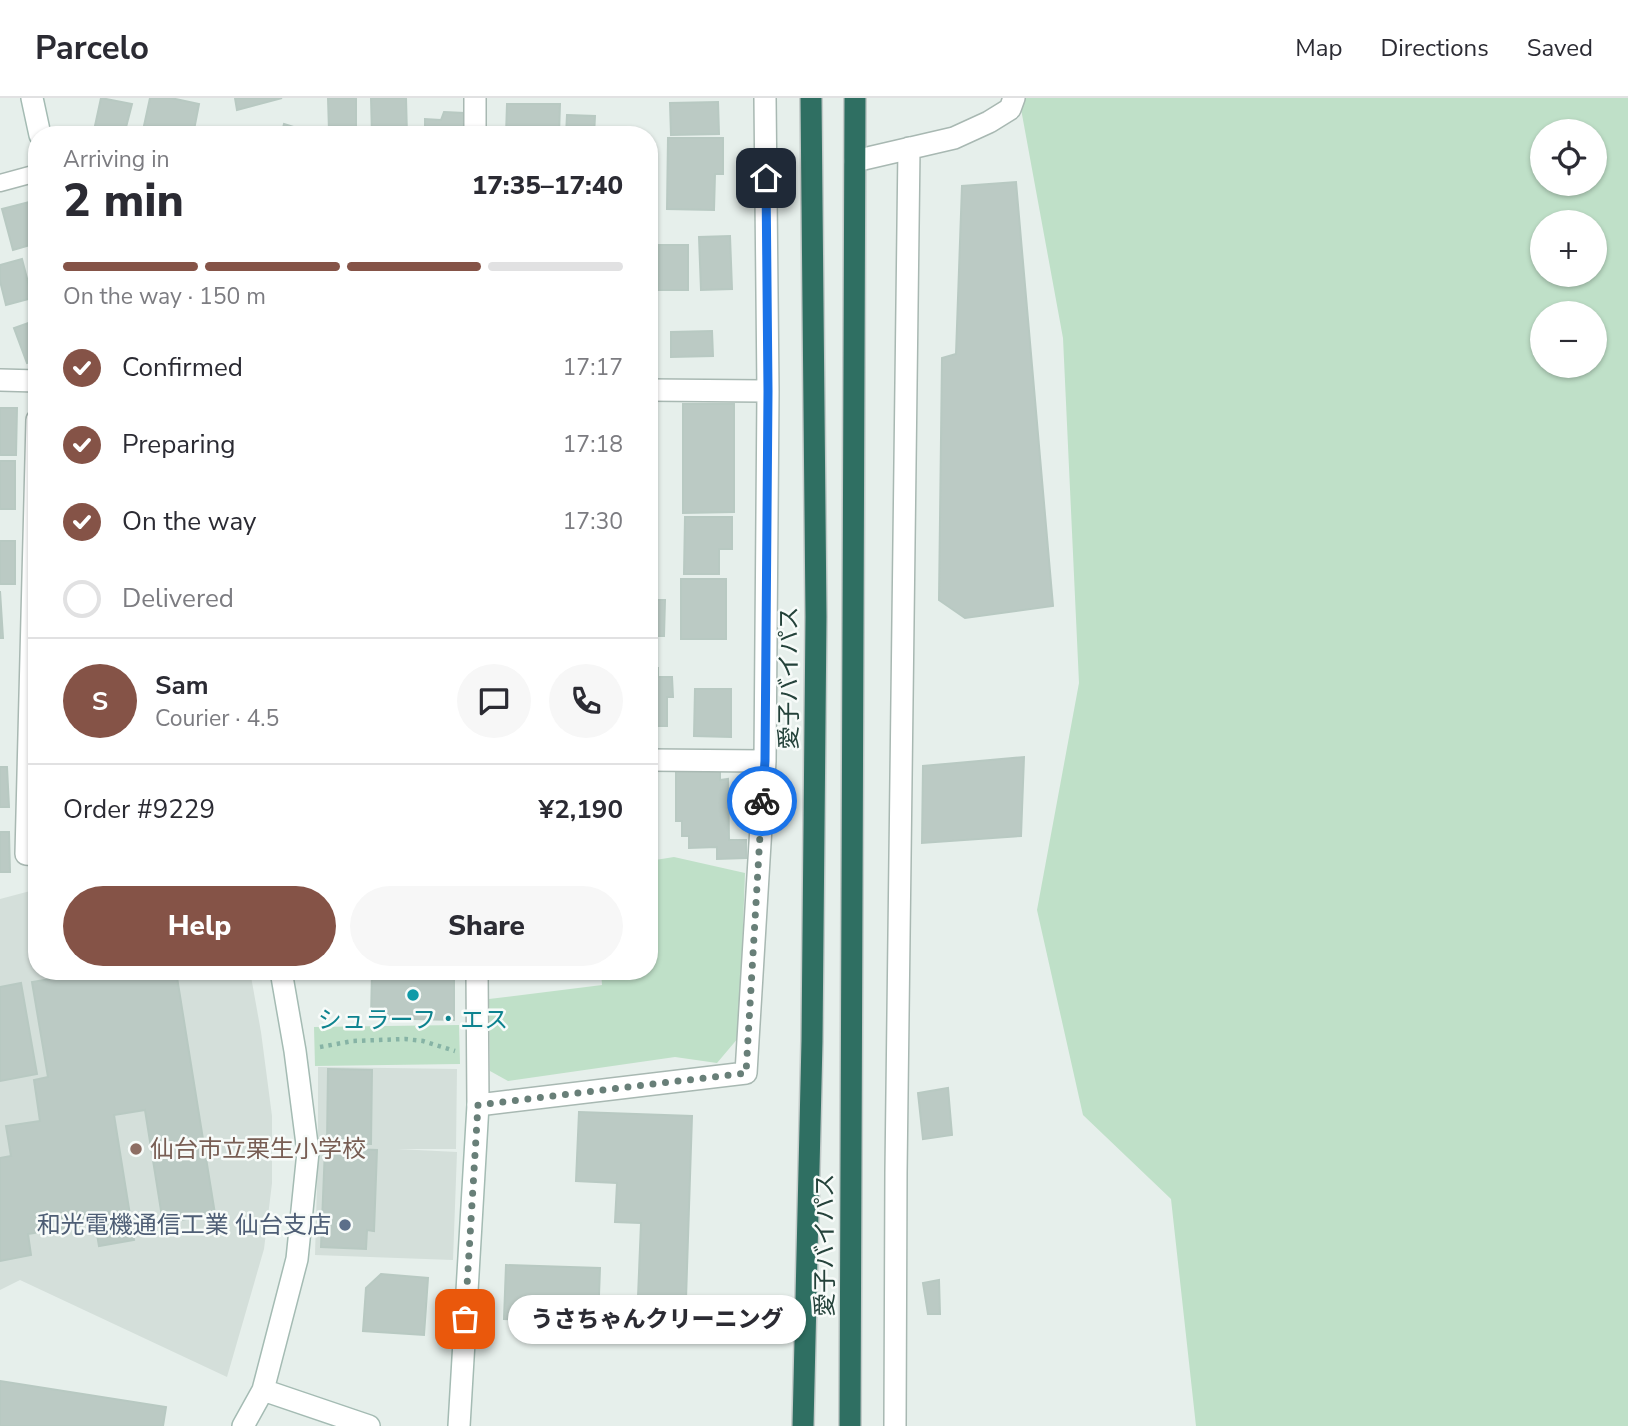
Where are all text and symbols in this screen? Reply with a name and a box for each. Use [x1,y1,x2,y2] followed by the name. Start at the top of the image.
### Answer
[35,26,149,71] text: Parcelo
[1295,32,1342,64] text: Map
[1380,32,1489,64] text: Directions
[1527,32,1593,64] text: Saved
[1530,119,1607,378] map controls
[1530,119,1607,196] button: locate
[63,144,170,175] text: Arriving in
[736,148,796,208] pin
[747,159,785,197] icon: home
[472,168,623,203] text: 17:35–17:40
[63,169,184,232] text: 2 min
[1530,210,1607,287] button: +
[63,281,266,312] text: On the way · 150 m
[1530,301,1607,378] button: −
[63,349,101,387] icon: check
[122,350,243,385] text: Confirmed
[563,352,623,383] text: 17:17
[63,426,101,464] icon: check
[122,427,235,462] text: Preparing
[563,429,623,460] text: 17:18
[63,503,101,541] icon: check
[122,504,256,539] text: On the way
[563,506,623,537] text: 17:30
[122,581,234,616] text: Delivered
[773,606,805,750] street label: 愛子バイパス
[457,664,531,738] button: chat
[549,664,623,738] button: phone
[155,668,208,703] text: Sam
[92,684,108,719] text: S
[155,703,279,734] text: Courier · 4.5
[727,766,797,836] courier
[743,782,781,820] icon: bike
[63,792,215,827] text: Order #9229
[539,792,623,827] text: ¥2,190
[63,886,336,966] button: Help
[350,886,623,966] button: Share
[405,987,421,1003] marker: シュラーフ・エス
[318,1004,508,1036] place label: シュラーフ・エス
[150,1133,366,1165] place label: 仙台市立栗生小学校
[128,1141,144,1157] marker: 仙台市立栗生小学校
[809,1173,841,1317] street label: 愛子バイパス
[37,1209,331,1241] place label: 和光電機通信工業 仙台支店
[337,1217,353,1233] marker: 和光電機通信工業 仙台支店
[435,1289,495,1349] pin
[507,1294,804,1344] callout: うさちゃんクリーニング
[446,1300,484,1338] icon: bag
[531,1304,784,1335] text: うさちゃんクリーニング

